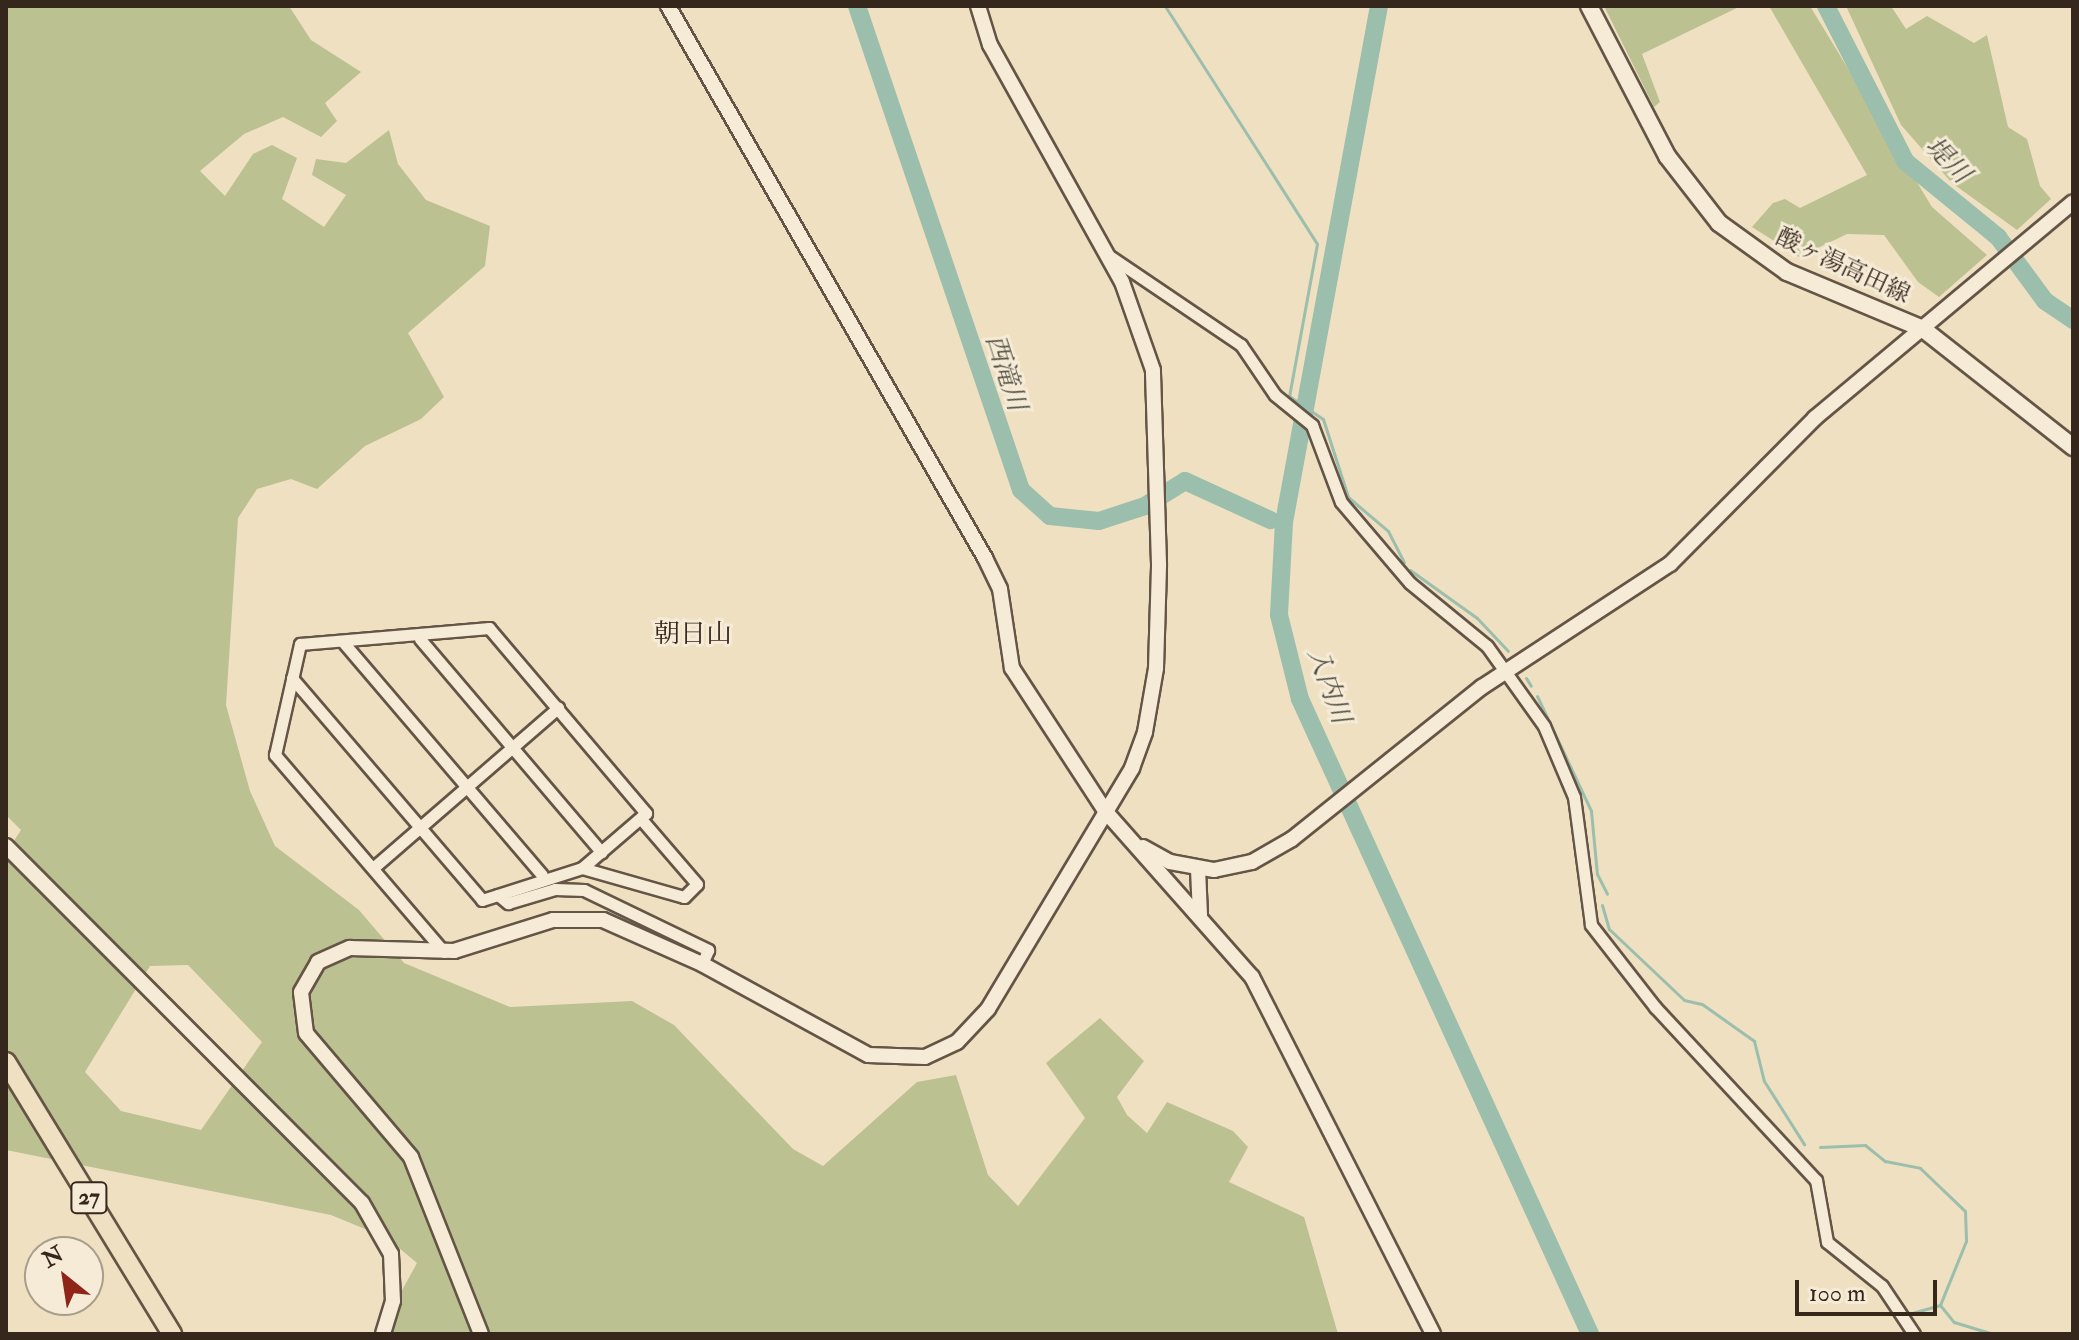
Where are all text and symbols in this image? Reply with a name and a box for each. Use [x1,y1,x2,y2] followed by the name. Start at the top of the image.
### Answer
[1918,132,1976,190] water label: 堤川
[1772,223,1914,309] street label: 酸ヶ湯高田線
[978,331,1032,415] water label: 西滝川
[654,619,732,651] district label: 朝日山
[1300,644,1356,728] water label: 入内川
[69,1180,109,1216] road number: 27
[24,1236,104,1316] north arrow
[37,1240,69,1274] text: N
[1799,1264,1941,1314] scale bar
[1809,1278,1866,1309] text: 100 m

